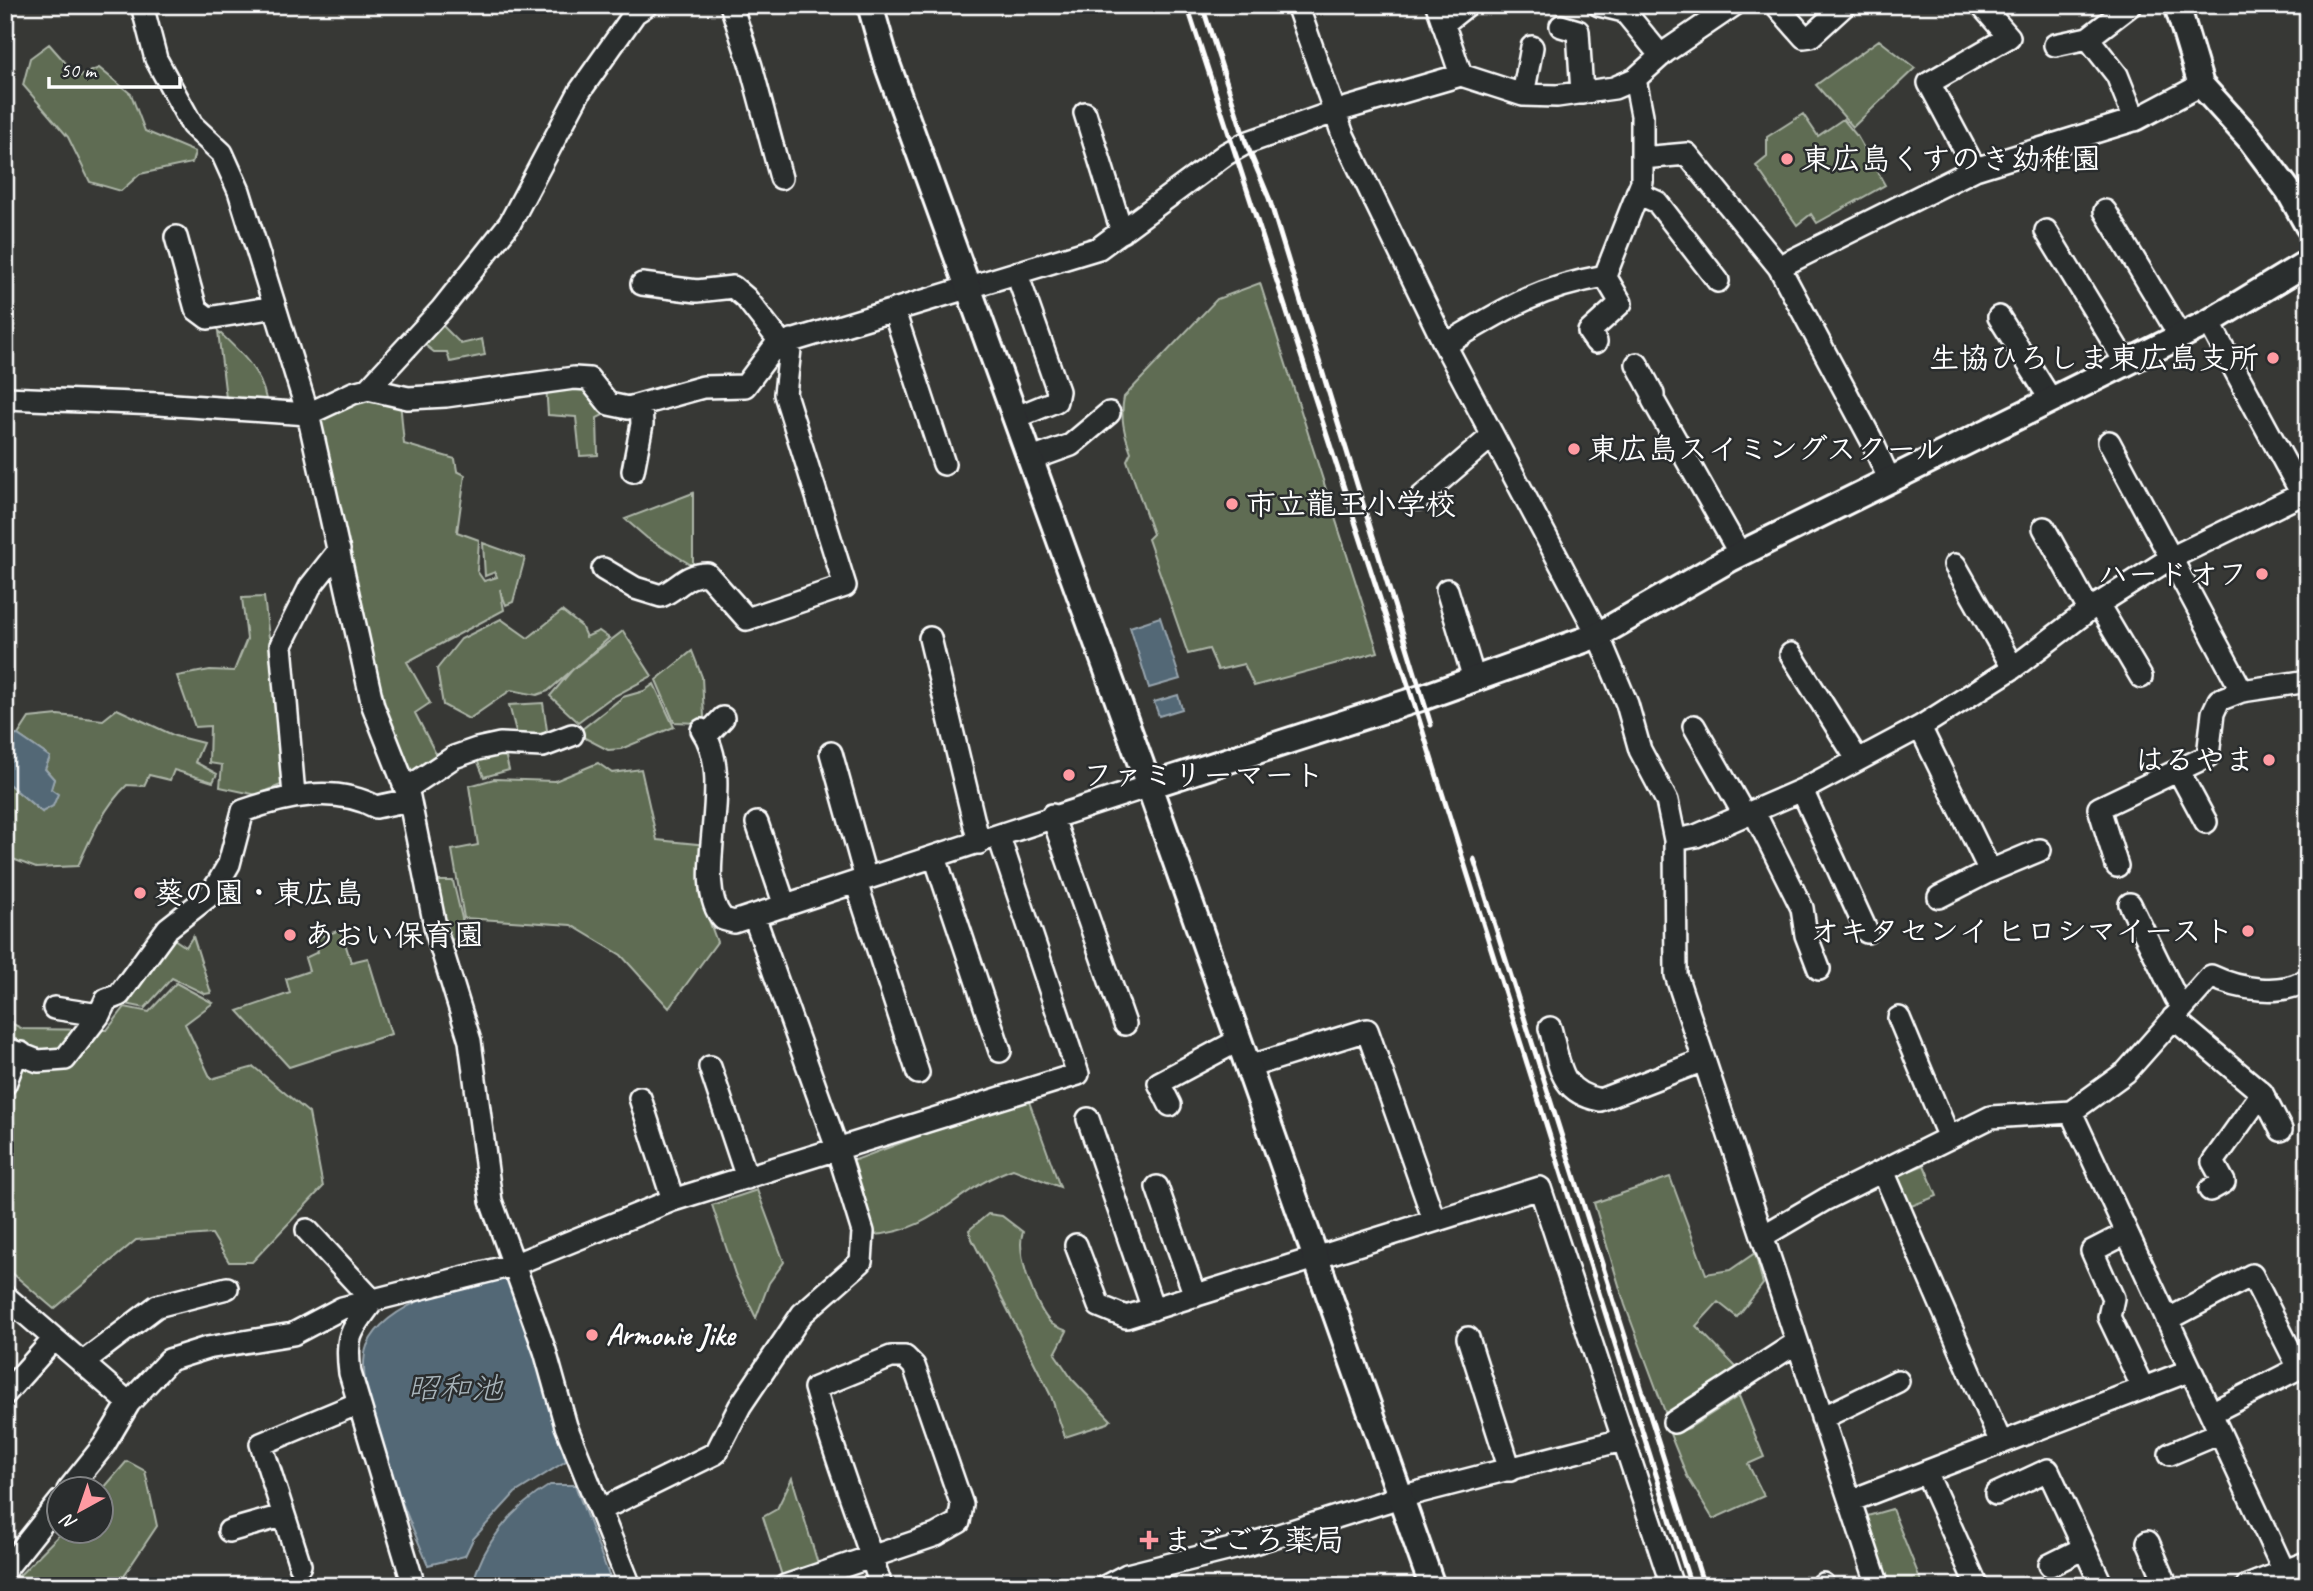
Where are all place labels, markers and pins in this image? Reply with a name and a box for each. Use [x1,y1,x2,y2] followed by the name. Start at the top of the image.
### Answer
[1801,140,2101,178] place label: 東広島くすのき幼稚園
[1779,151,1795,167] marker: 東広島くすのき幼稚園
[1929,339,2259,377] place label: 生協ひろしま東広島支所
[2265,350,2281,366] marker: 生協ひろしま東広島支所
[1588,430,1945,468] place label: 東広島スイミングスクール
[1566,441,1582,457] marker: 東広島スイミングスクール
[1246,485,1456,523] place label: 市立龍王小学校
[1224,496,1240,512] marker: 市立龍王小学校
[2098,555,2248,593] place label: ハードオフ
[2254,566,2270,582] marker: ハードオフ
[2134,741,2255,779] place label: はるやま
[2261,752,2277,768] marker: はるやま
[1083,756,1324,794] place label: ファミリーマート
[1061,767,1077,783] marker: ファミリーマート
[154,874,364,912] place label: 葵の園・東広島
[132,885,148,901] marker: 葵の園・東広島
[1809,912,2234,950] place label: オキタセンイ ヒロシマイースト
[304,916,484,954] place label: あおい保育園
[2240,923,2256,939] marker: オキタセンイ ヒロシマイースト
[282,927,298,943] marker: あおい保育園
[606,1316,737,1354] place label: Armonie Jike
[584,1327,600,1343] marker: Armonie Jike
[1163,1521,1344,1559] place label: まごごろ薬局
[1141,1532,1157,1548] marker: まごごろ薬局

